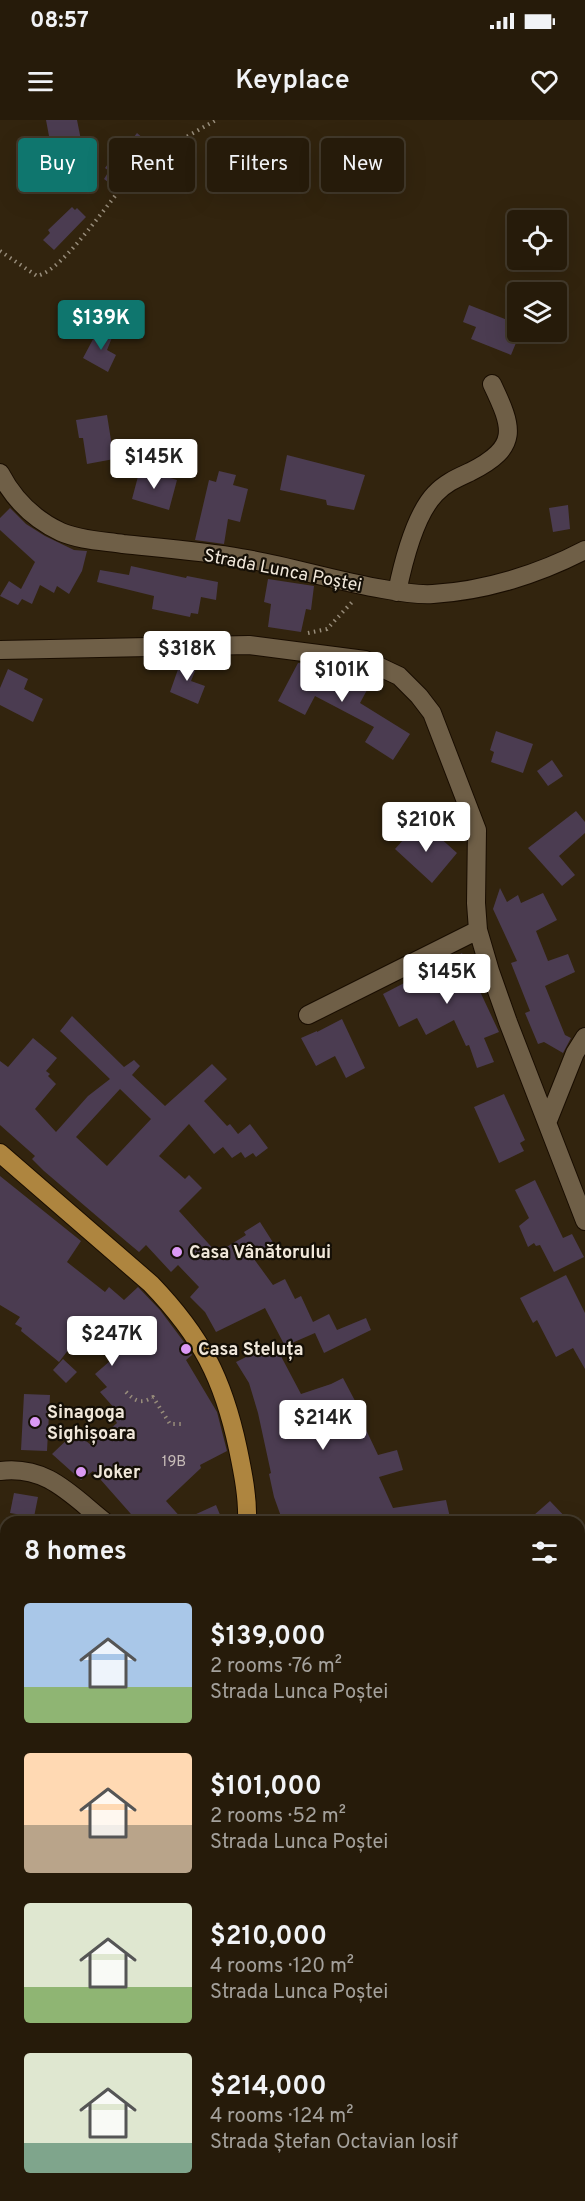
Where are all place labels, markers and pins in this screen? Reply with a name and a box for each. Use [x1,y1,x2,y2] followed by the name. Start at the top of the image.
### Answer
[59,300,143,351] pin: $139K
[112,439,196,490] pin: $145K
[145,631,229,682] pin: $318K
[300,652,384,703] pin: $101K
[384,802,468,853] pin: $210K
[405,954,489,1005] pin: $145K
[189,1242,331,1265] place label: Casa Vânătorului
[170,1245,184,1259] marker: Casa Vânătorului
[70,1316,154,1367] pin: $247K
[198,1339,304,1362] place label: Casa Steluța
[179,1342,193,1356] marker: Casa Steluța
[281,1400,365,1451] pin: $214K
[47,1402,136,1446] place label: Sinagoga Sighișoara
[28,1415,42,1429] marker: Sinagoga Sighișoara
[93,1462,141,1485] place label: Joker
[74,1465,88,1479] marker: Joker

